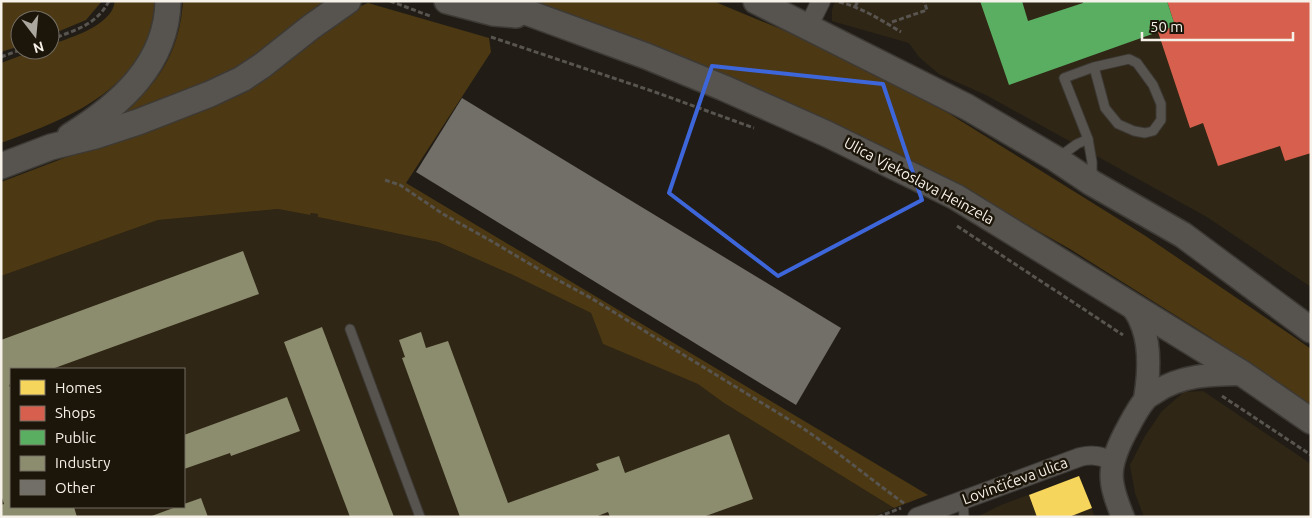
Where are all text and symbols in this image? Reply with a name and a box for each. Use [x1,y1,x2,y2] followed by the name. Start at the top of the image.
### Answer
[10,10,60,60] north arrow
[1142,10,1293,42] scale bar
[1150,18,1183,35] text: 50 m
[31,38,46,57] text: N
[841,134,997,227] street label: Ulica Vjekoslava Heinzela
[10,368,185,508] legend
[55,379,102,396] text: Homes
[55,404,96,421] text: Shops
[55,429,96,446] text: Public
[55,454,110,471] text: Industry
[960,454,1070,507] street label: Lovinčićeva ulica
[55,479,95,496] text: Other

